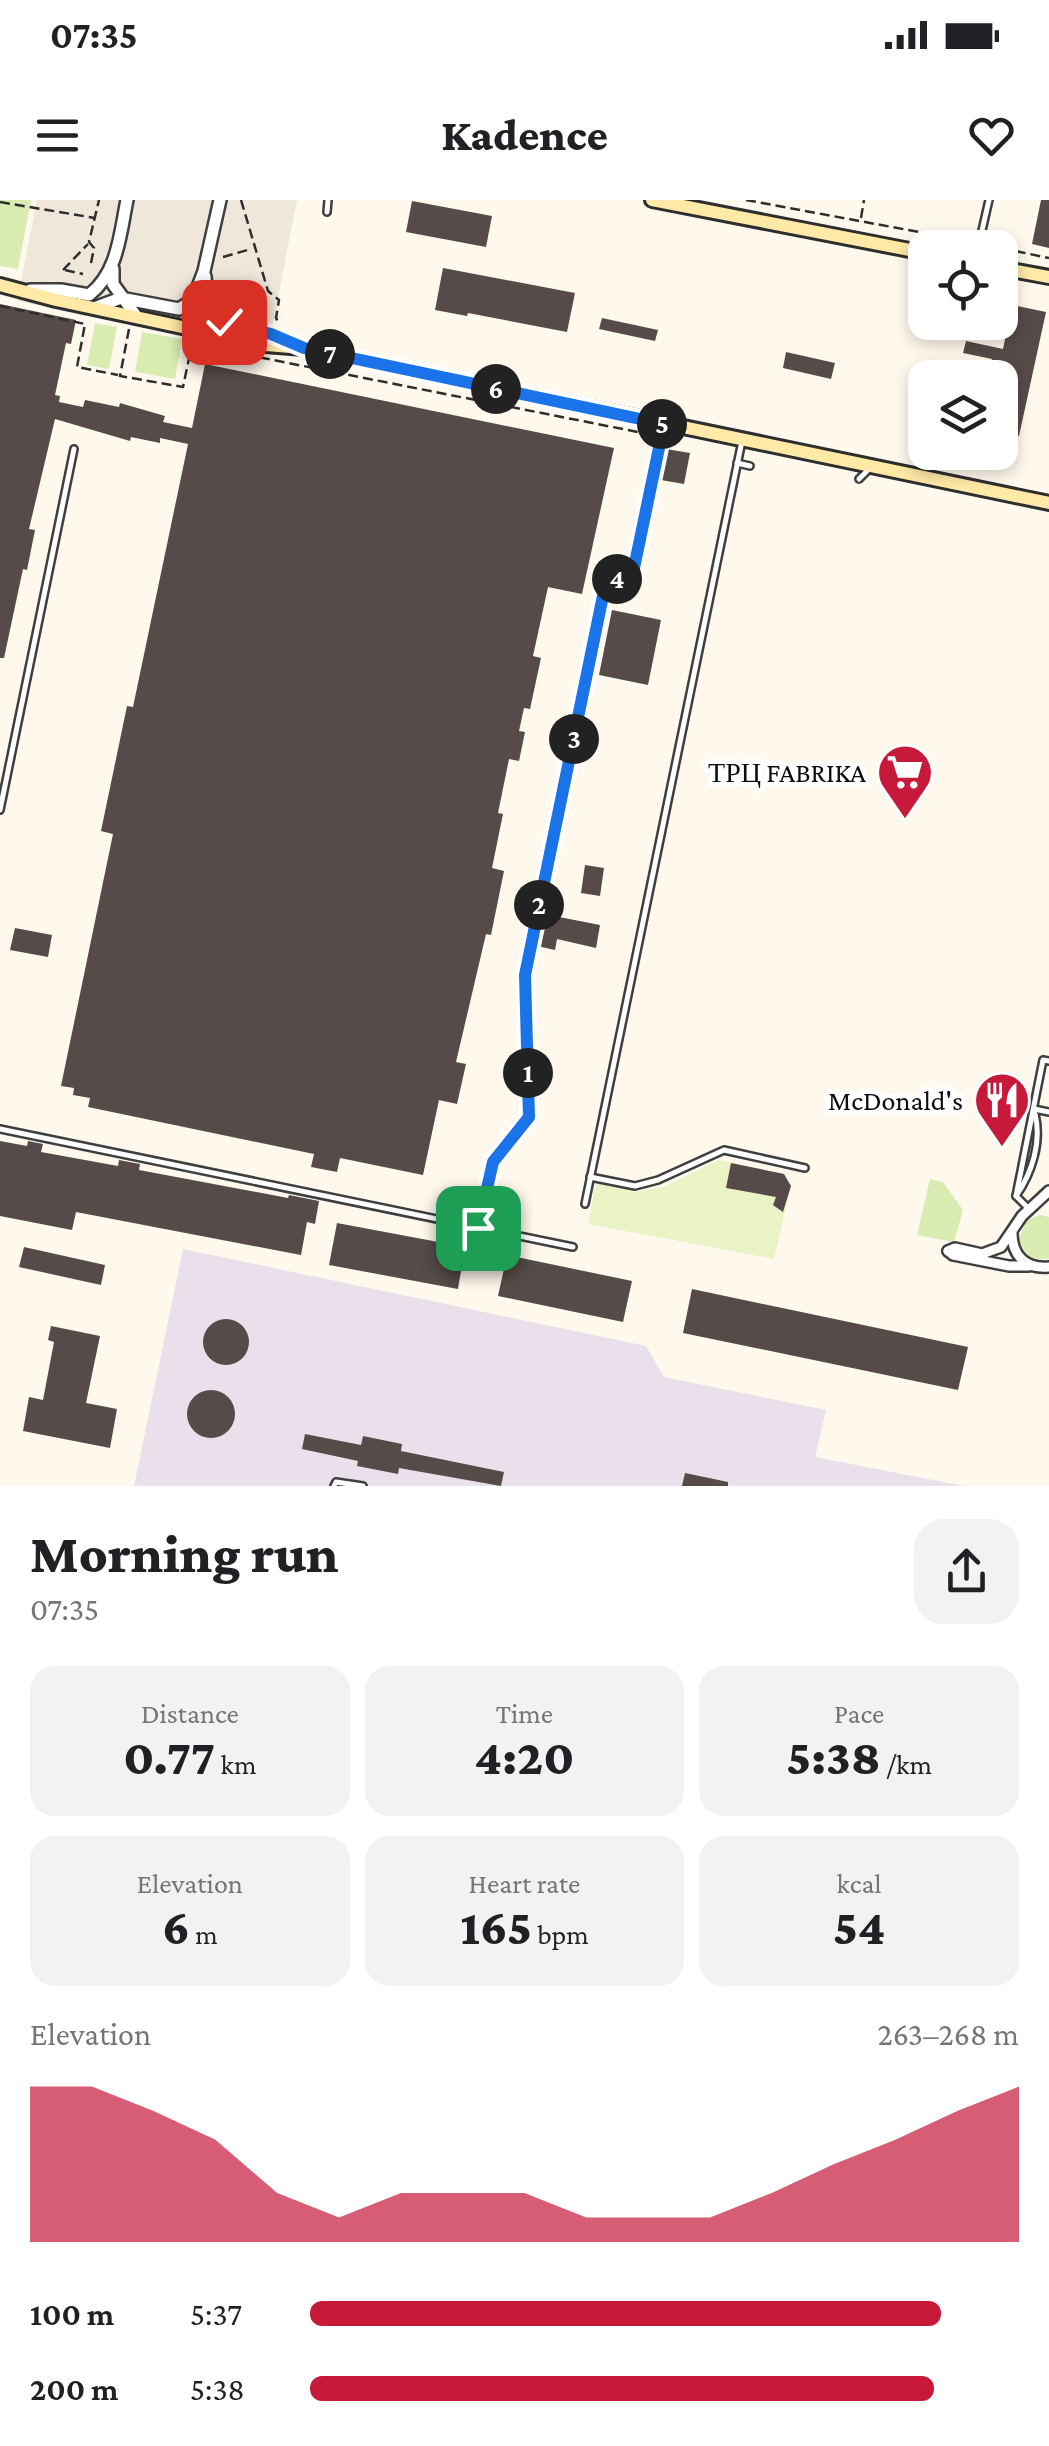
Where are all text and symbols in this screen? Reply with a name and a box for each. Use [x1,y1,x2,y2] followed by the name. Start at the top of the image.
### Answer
[50,14,138,56] text: 07:35
[30,108,85,163] icon: menu
[964,108,1019,163] icon: heart
[441,110,608,160] text: Kadence
[908,230,1018,470] map controls
[908,230,1018,340] button: locate
[182,280,267,365] pin
[197,295,252,350] icon: check
[305,329,355,379] pin: 7
[323,338,337,369] text: 7
[908,360,1018,470] button: layers
[471,364,521,414] pin: 6
[488,373,504,404] text: 6
[637,399,687,449] pin: 5
[655,408,669,439] text: 5
[592,554,642,604] pin: 4
[609,563,625,594] text: 4
[549,714,599,764] pin: 3
[567,723,581,754] text: 3
[875,742,935,821] supermarket icon: ТРЦ FABRIKA
[708,757,866,788] place label: ТРЦ FABRIKA
[514,880,564,930] pin: 2
[532,889,546,920] text: 2
[503,1048,553,1098] pin: 1
[523,1057,533,1088] text: 1
[972,1070,1032,1149] restaurant icon: McDonald's
[828,1085,963,1116] place label: McDonald's
[436,1186,521,1271] pin
[451,1201,506,1256] icon: arrive
[914,1519,1019,1624] button: share
[30,1523,339,1584] text: Morning run
[30,1591,99,1627] text: 07:35
[141,1698,239,1729] text: Distance
[496,1698,553,1729] text: Time
[834,1698,884,1729] text: Pace
[123,1729,215,1785] text: 0.77
[475,1729,574,1785] text: 4:20
[786,1729,881,1785] text: 5:38
[215,1749,256,1780] text: km
[881,1749,932,1780] text: /km
[137,1868,243,1899] text: Elevation
[469,1868,580,1899] text: Heart rate
[837,1868,882,1899] text: kcal
[162,1899,190,1955] text: 6
[460,1899,532,1955] text: 165
[833,1899,885,1955] text: 54
[190,1919,218,1950] text: m
[532,1919,589,1950] text: bpm
[30,2016,151,2052] text: Elevation
[877,2016,1019,2052] text: 263–268 m
[30,2296,114,2332] text: 100 m
[190,2296,242,2332] text: 5:37
[30,2371,118,2407] text: 200 m
[190,2371,245,2407] text: 5:38

